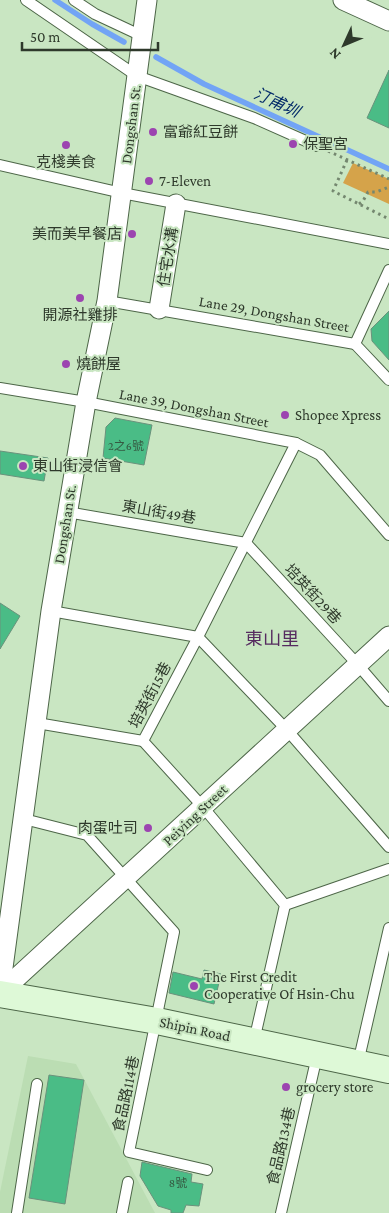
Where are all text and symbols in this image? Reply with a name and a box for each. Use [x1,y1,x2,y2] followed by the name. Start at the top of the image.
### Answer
[22,20,159,52] scale bar
[319,20,369,70] north arrow
[30,29,60,45] text: 50 m
[325,45,344,63] text: N
[118,83,145,165] street label: Dongshan St.
[251,85,304,121] water label: 汀甫圳
[163,124,238,140] place label: 富爺紅豆餅
[147,126,159,138] marker: 富爺紅豆餅
[303,136,348,152] place label: 保聖宮
[287,138,299,150] marker: 保聖宮
[60,139,72,151] marker: 克棧美食
[36,153,96,170] place label: 克棧美食
[159,173,211,189] place label: 7-Eleven
[143,175,155,187] marker: 7-Eleven
[32,226,122,242] place label: 美而美早餐店
[155,226,181,288] street label: 住宅水溝
[126,228,138,240] marker: 美而美早餐店
[74,292,86,304] marker: 開源社雞排
[198,293,351,336] street label: Lane 29, Dongshan Street
[42,307,118,323] place label: 開源社雞排
[76,356,121,372] place label: 燒餅屋
[60,358,72,370] marker: 燒餅屋
[118,386,271,432] street label: Lane 39, Dongshan Street
[295,407,381,424] place label: Shopee Xpress
[279,409,291,421] marker: Shopee Xpress
[108,439,144,453] house number: 2之6號
[33,458,123,474] place label: 東山街浸信會
[17,460,29,472] marker: 東山街浸信會
[51,483,80,565] street label: Dongshan St.
[121,498,197,526] street label: 東山街49巷
[282,561,345,627] street label: 培英街29巷
[245,629,299,649] district label: 東山里
[125,659,174,731] street label: 培英街15巷
[160,781,232,850] street label: Peiying Street
[78,820,138,836] place label: 肉蛋吐司
[142,822,154,834] marker: 肉蛋吐司
[204,969,355,1003] place label: The First Credit Cooperative Of Hsin-Chu
[188,980,200,992] marker: The First Credit Cooperative Of Hsin-Chu
[158,1014,232,1045] street label: Shipin Road
[110,1054,142,1134] street label: 食品路114巷
[296,1079,374,1096] place label: grocery store
[280,1081,292,1093] marker: grocery store
[264,1105,298,1187] street label: 食品路134巷
[169,1176,187,1190] house number: 8號

